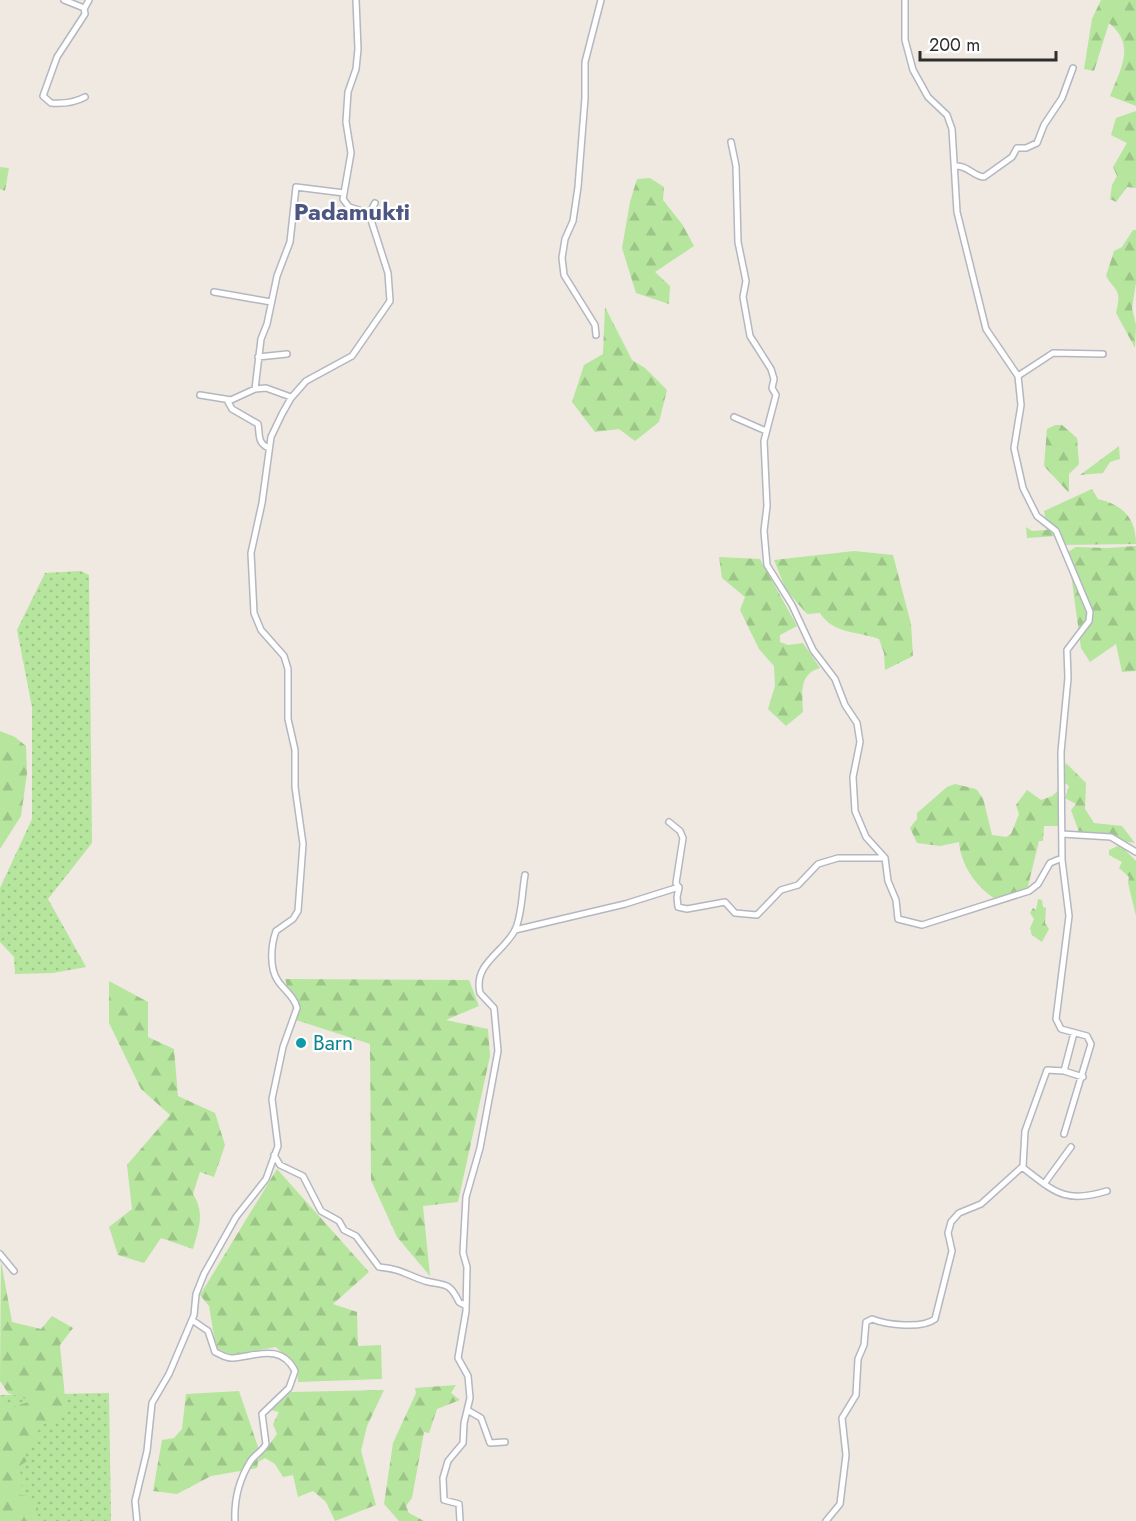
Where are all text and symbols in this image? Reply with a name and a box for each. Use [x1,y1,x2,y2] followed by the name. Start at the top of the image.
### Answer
[920,24,1056,62] scale bar
[929,32,980,58] text: 200 m
[294,194,410,229] district label: Padamukti
[313,1028,353,1058] place label: Barn
[294,1036,308,1050] marker: Barn

